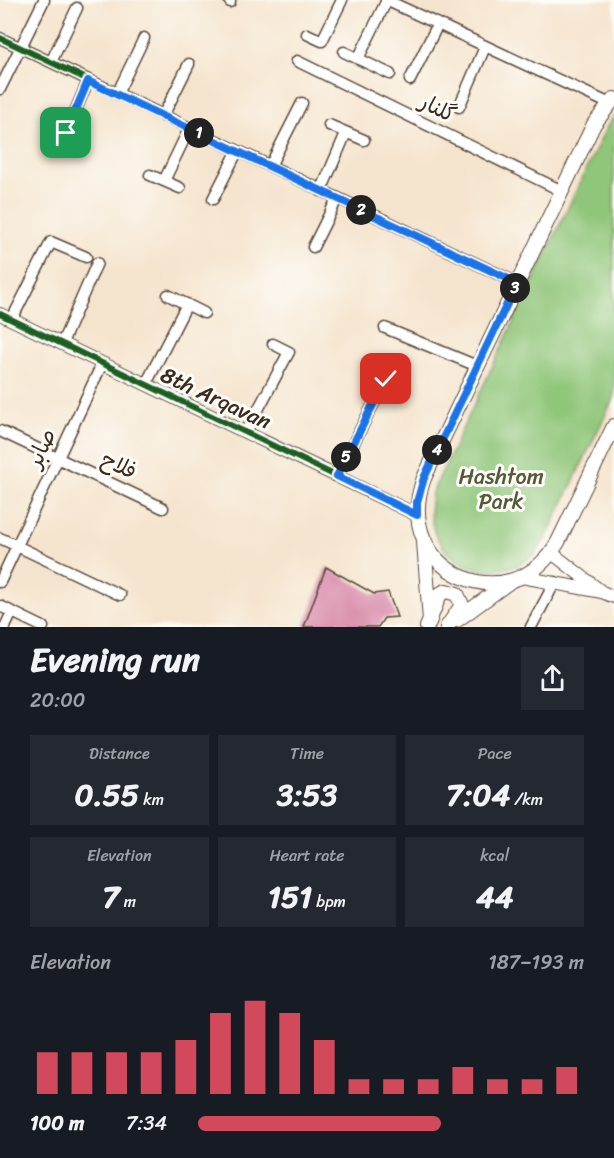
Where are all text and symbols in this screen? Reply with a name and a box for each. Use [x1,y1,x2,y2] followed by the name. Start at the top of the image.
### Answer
[411,81,463,134] street label: گلنار
[40,107,91,158] pin
[49,116,82,149] icon: arrive
[184,118,214,148] pin: 1
[196,118,202,147] text: 1
[346,195,376,225] pin: 2
[356,195,366,224] text: 2
[500,273,530,303] pin: 3
[511,273,519,302] text: 3
[360,353,411,404] pin
[154,355,278,441] street label: 8th Arqavan
[369,362,402,395] icon: check
[14,421,67,476] street label: صابر
[422,435,452,465] pin: 4
[432,435,442,464] text: 4
[94,440,144,490] street label: فلاح
[331,442,361,472] pin: 5
[341,442,351,471] text: 5
[458,457,544,521] park label: Hashtom Park
[30,631,200,689] text: Evening run
[521,647,584,710] button: share
[30,683,86,718] text: 20:00
[89,739,150,768] text: Distance
[290,739,324,768] text: Time
[478,739,512,768] text: Pace
[75,768,139,822] text: 0.55
[277,768,337,822] text: 3:53
[446,768,510,822] text: 7:04
[139,785,164,814] text: km
[510,785,543,814] text: /km
[87,841,152,870] text: Elevation
[269,841,345,870] text: Heart rate
[480,841,509,870] text: kcal
[103,870,120,924] text: 7
[268,870,312,924] text: 151
[476,870,513,924] text: 44
[120,887,136,916] text: m
[312,887,346,916] text: bpm
[30,945,111,980] text: Elevation
[488,945,584,980] text: 187–193 m
[30,1106,84,1141] text: 100 m
[126,1106,167,1141] text: 7:34

